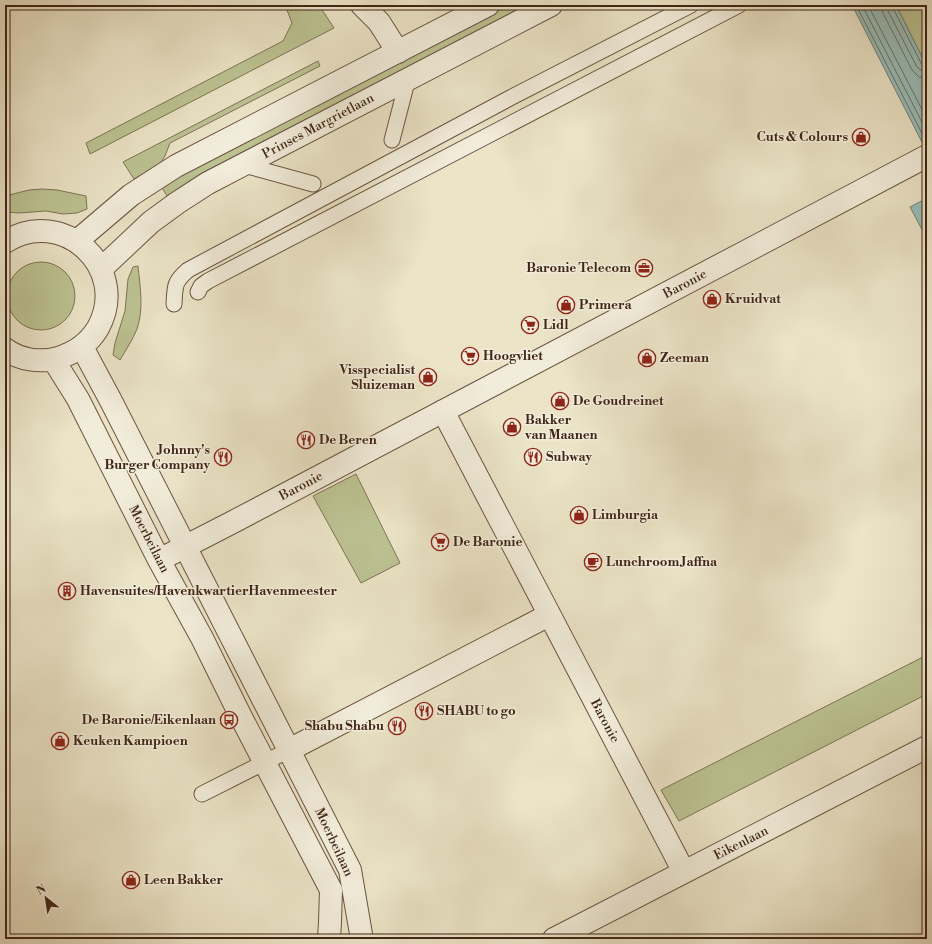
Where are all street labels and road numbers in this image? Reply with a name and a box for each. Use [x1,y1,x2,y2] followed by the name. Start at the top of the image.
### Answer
[259,90,377,162] street label: Prinses Margrietlaan
[660,266,710,303] street label: Baronie
[276,468,326,505] street label: Baronie
[125,502,173,576] street label: Moerbeilaan
[586,696,623,746] street label: Baronie
[311,805,357,879] street label: Moerbeilaan
[711,822,771,864] street label: Eikenlaan

